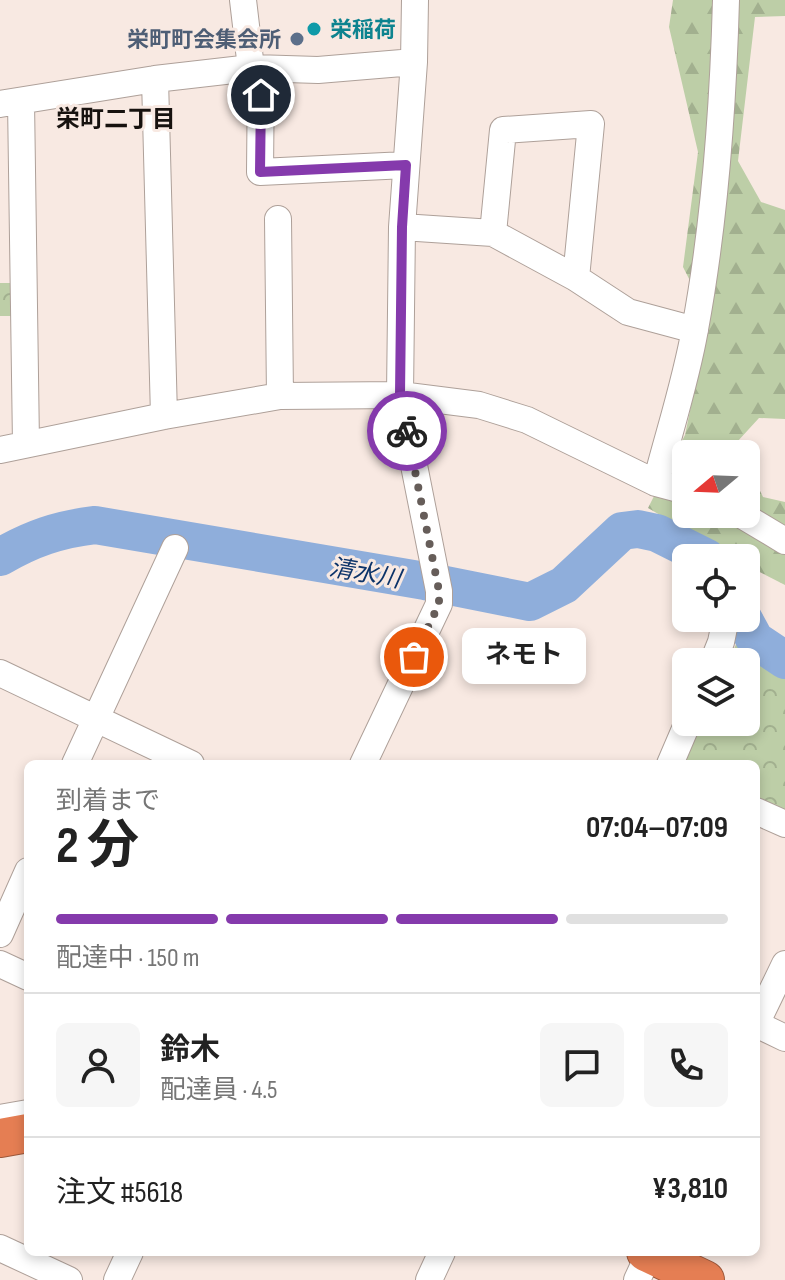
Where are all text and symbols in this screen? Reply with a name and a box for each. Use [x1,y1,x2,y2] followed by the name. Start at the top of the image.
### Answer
[330,17,396,44] place label: 栄稲荷
[305,20,323,38] marker: 栄稲荷
[127,27,281,54] place label: 栄町町会集会所
[288,30,306,48] marker: 栄町町会集会所
[227,61,295,129] pin
[239,73,283,117] icon: home
[56,105,176,134] district label: 栄町二丁目
[367,391,447,471] courier
[385,409,429,453] icon: bike
[672,440,760,528] north arrow
[672,440,760,736] map controls
[672,544,760,632] button: locate
[327,553,406,595] water label: 清水川
[380,623,448,691] pin
[462,629,586,685] callout: ネモト
[392,635,436,679] icon: bag
[485,640,563,671] text: ネモト
[672,648,760,736] button: layers
[56,786,160,817] text: 到着まで
[586,810,728,846] text: 07:04–07:09
[56,815,139,878] text: 2 分
[56,943,199,974] text: 配達中 · 150 m
[56,1023,140,1107] button: person
[540,1023,624,1107] button: chat
[644,1023,728,1107] button: phone
[160,1032,220,1068] text: 鈴木
[160,1075,278,1106] text: 配達員 · 4.5
[652,1171,728,1207] text: ¥3,810
[56,1175,183,1211] text: 注文 #5618

